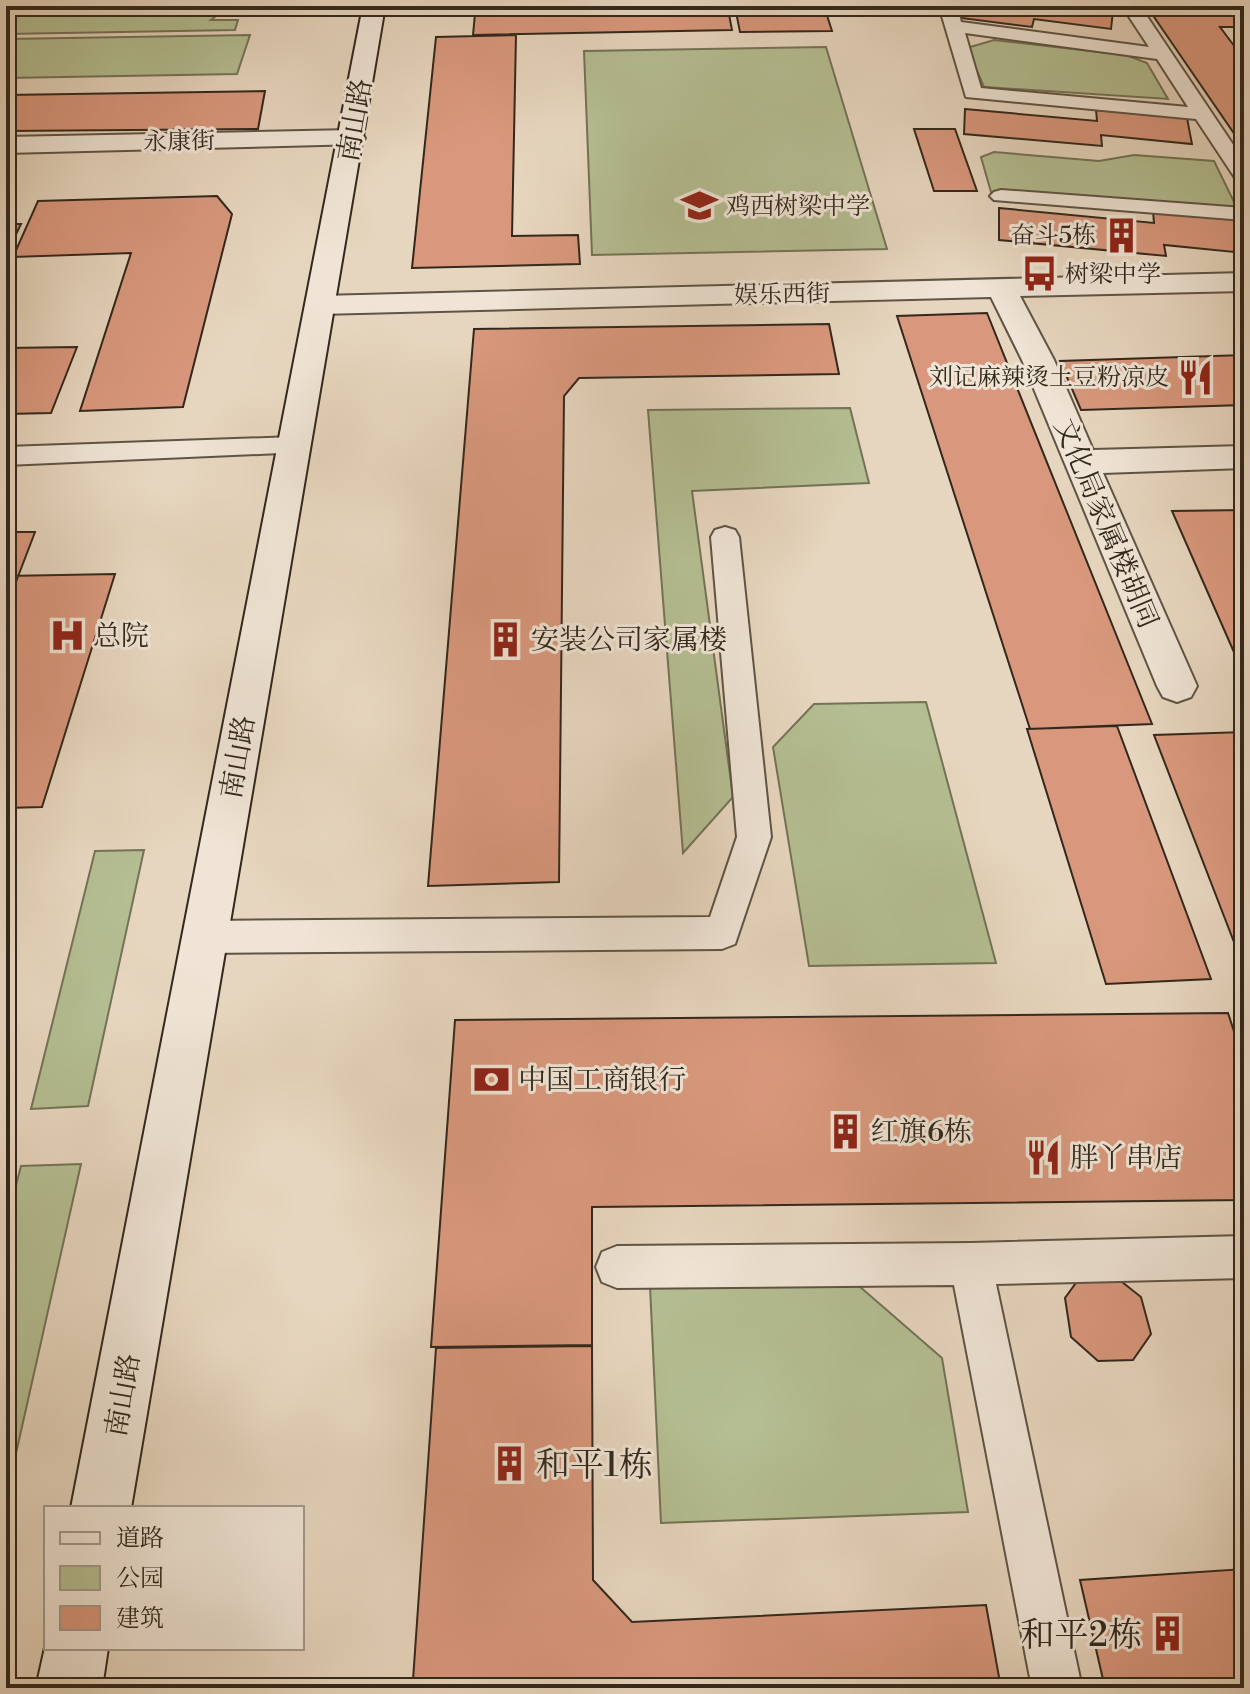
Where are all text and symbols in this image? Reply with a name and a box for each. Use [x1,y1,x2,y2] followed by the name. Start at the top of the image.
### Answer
[331,76,380,165] street label: 南山路
[143,126,215,158] street label: 永康街
[681,187,719,225] school or university icon: 鸡西树梁中学
[726,192,870,222] place label: 鸡西树梁中学
[1103,216,1141,254] building icon: 奋斗5栋
[1011,221,1096,251] place label: 奋斗5栋
[1020,255,1058,293] bus stop icon: 树梁中学
[1065,260,1161,290] place label: 树梁中学
[734,279,830,311] street label: 娱乐西街
[1176,358,1214,396] restaurant icon: 刘记麻辣烫土豆粉凉皮
[929,363,1169,393] place label: 刘记麻辣烫土豆粉凉皮
[1046,414,1165,634] street label: 文化局家属楼胡同
[48,616,86,654] hospital icon: 总院
[93,619,149,654] place label: 总院
[486,620,524,658] building icon: 安装公司家属楼
[531,623,727,658] place label: 安装公司家属楼
[214,713,263,802] street label: 南山路
[473,1060,511,1098] bank icon: 中国工商银行
[518,1063,686,1098] place label: 中国工商银行
[826,1112,864,1150] building icon: 红旗6栋
[871,1115,972,1150] place label: 红旗6栋
[1025,1138,1063,1176] restaurant icon: 胖丫串店
[1070,1141,1182,1176] place label: 胖丫串店
[99,1351,148,1440] street label: 南山路
[491,1445,529,1483] building icon: 和平1栋
[536,1445,653,1487] place label: 和平1栋
[44,1506,304,1650] legend
[116,1524,164,1554] text: 道路
[116,1564,164,1594] text: 公园
[116,1604,164,1634] text: 建筑
[1021,1615,1142,1657] place label: 和平2栋
[1149,1615,1187,1653] building icon: 和平2栋

